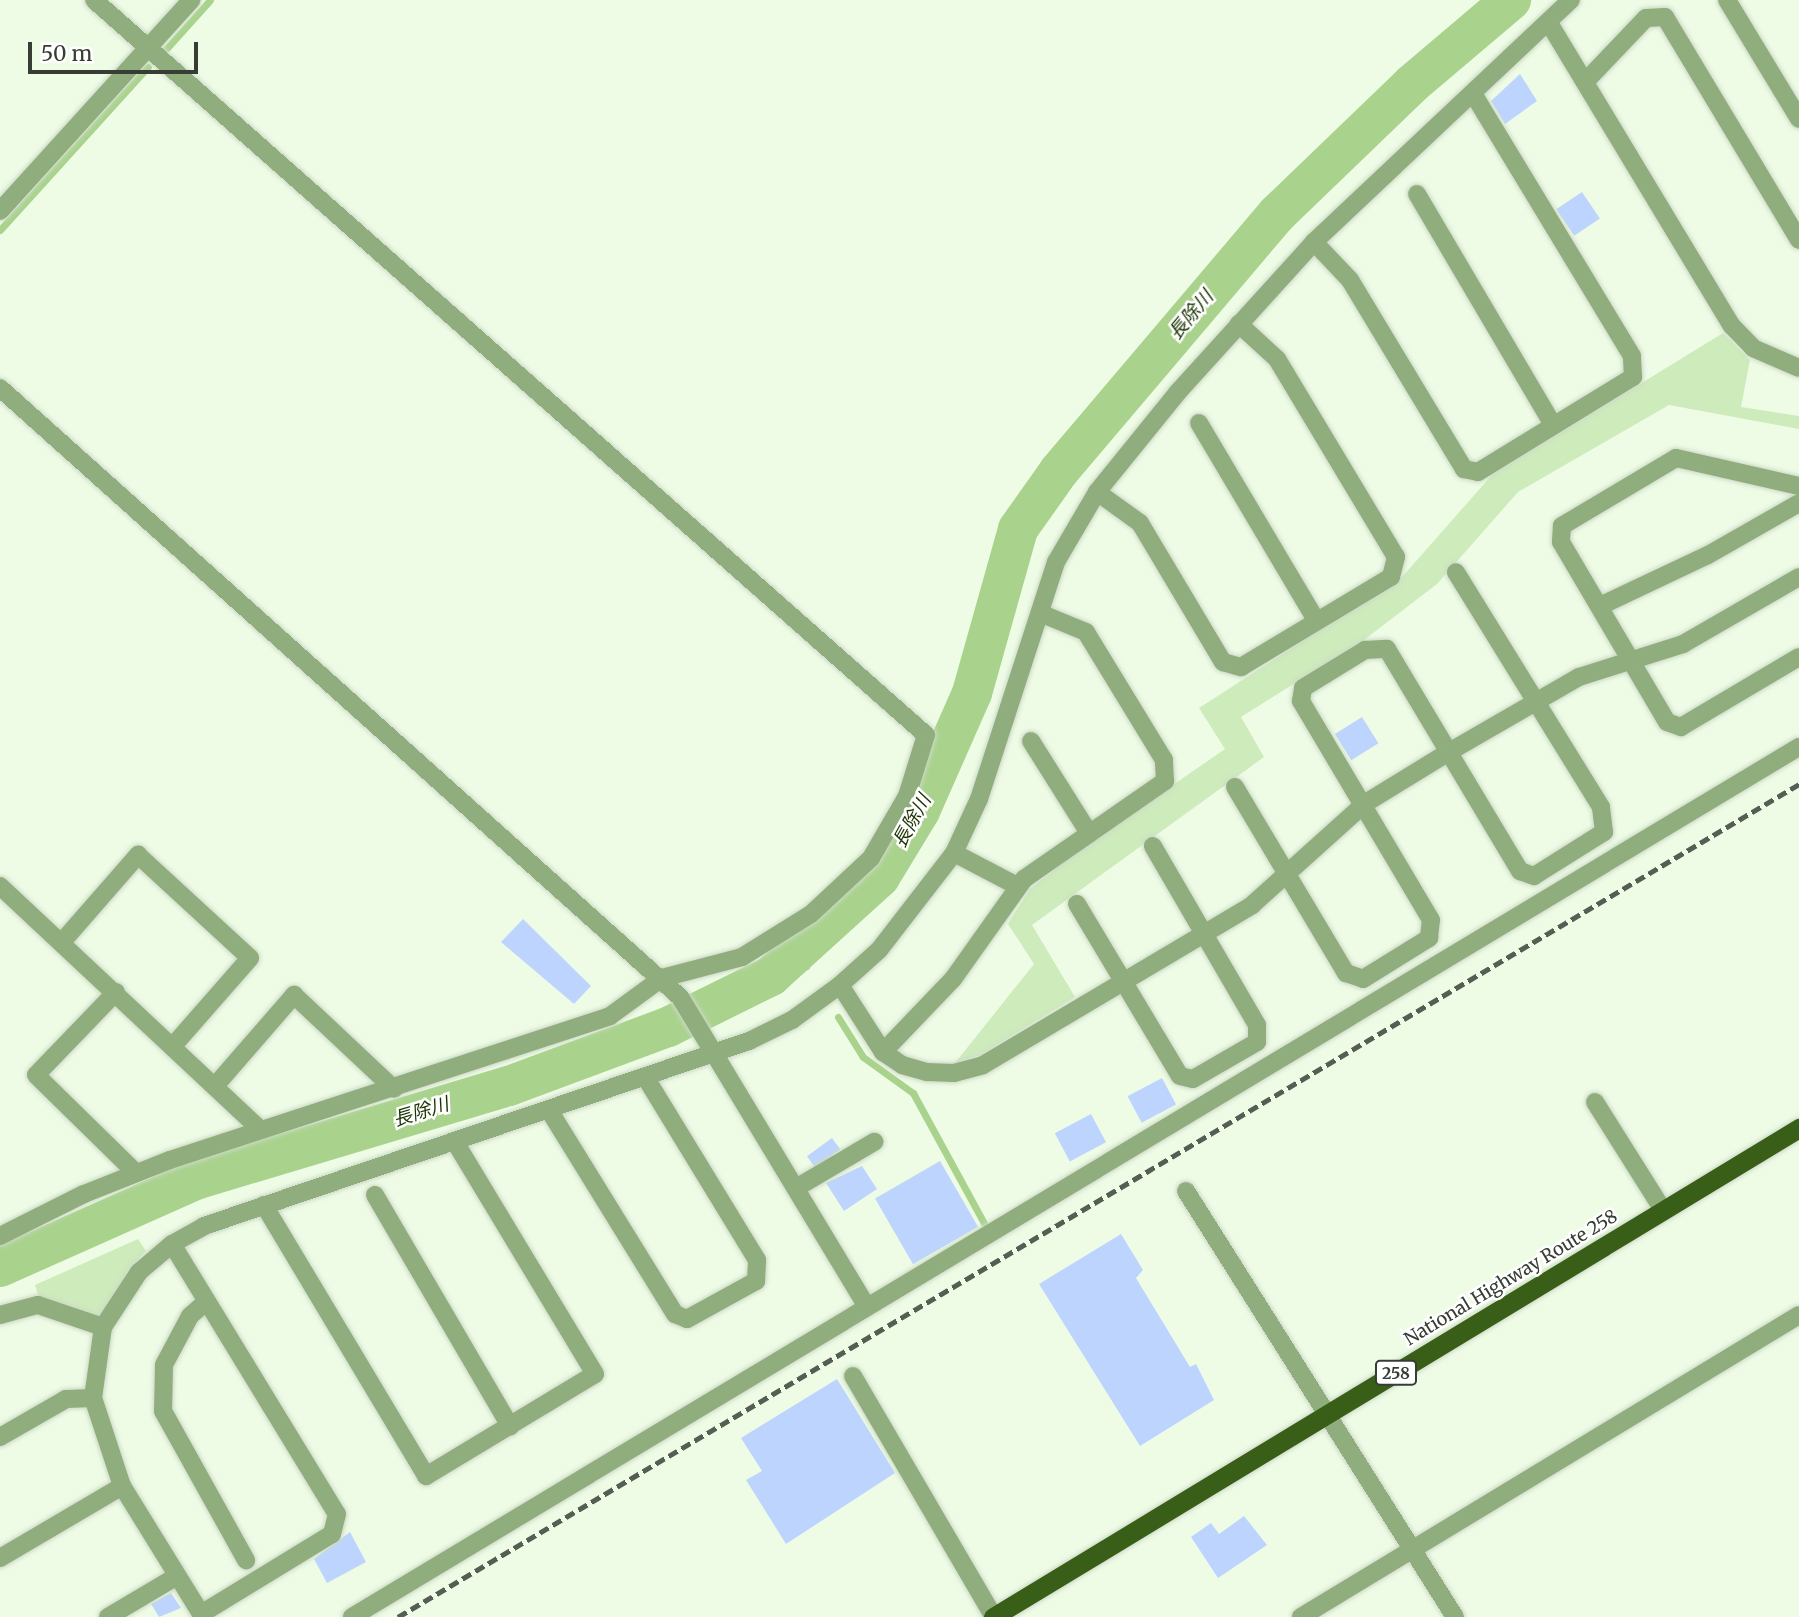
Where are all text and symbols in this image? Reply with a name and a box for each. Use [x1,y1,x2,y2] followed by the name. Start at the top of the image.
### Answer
[32,28,201,72] scale bar
[41,40,92,67] text: 50 m
[1164,286,1218,344] water label: 長除川
[888,791,936,851] water label: 長除川
[390,1093,452,1131] water label: 長除川
[1401,1206,1621,1350] street label: National Highway Route 258
[1373,1360,1419,1386] road number: 258

